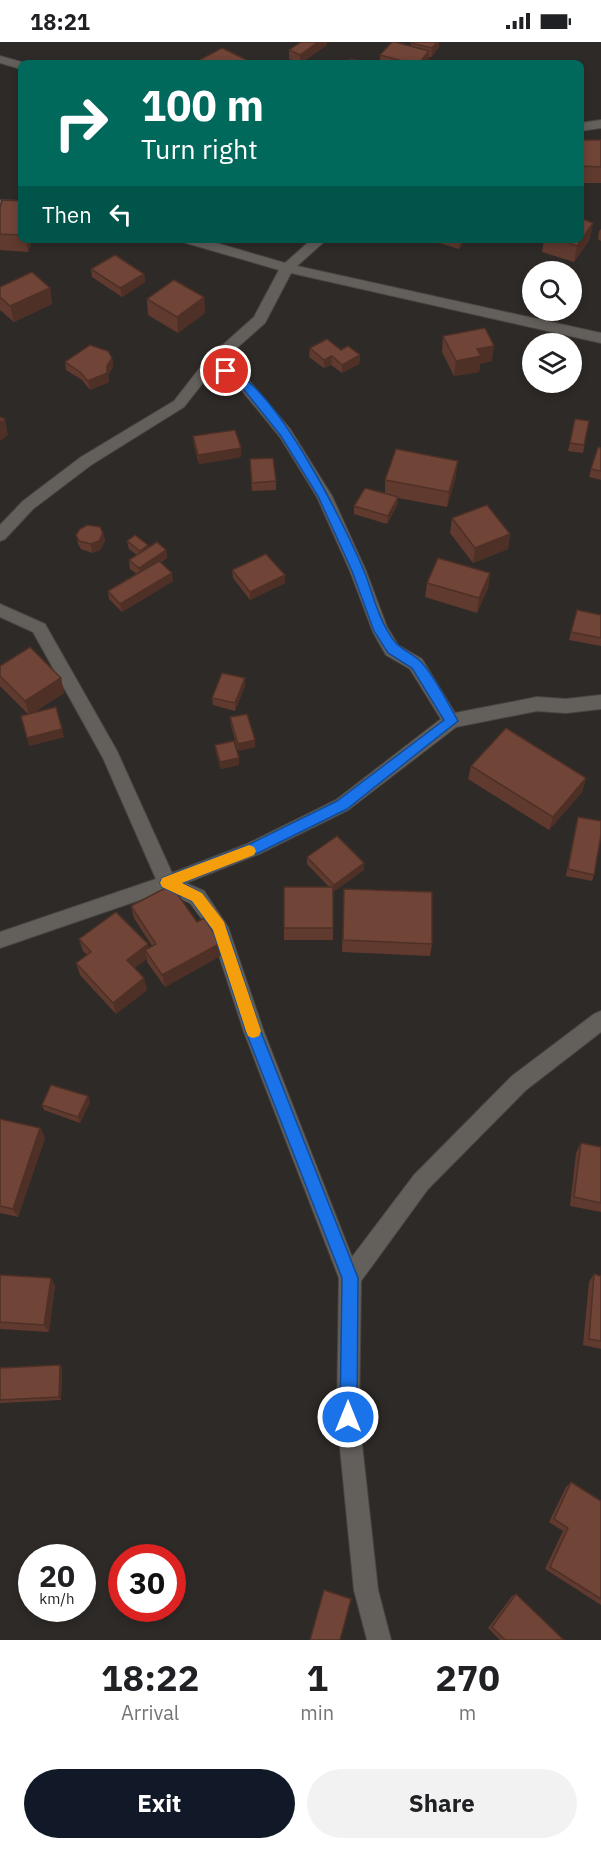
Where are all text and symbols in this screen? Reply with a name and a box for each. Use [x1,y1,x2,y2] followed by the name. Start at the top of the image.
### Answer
[30,7,90,36] text: 18:21
[141,78,264,133] text: 100 m
[42,84,120,162] icon: right
[141,131,258,166] text: Turn right
[104,198,137,231] icon: left
[42,200,92,229] text: Then
[522,261,582,393] map controls
[522,261,582,321] button: search
[522,333,582,393] button: layers
[200,345,251,396] pin
[209,354,242,387] icon: arrive
[316,1385,380,1449] position arrow
[108,1544,186,1622] speed limit sign: 30
[39,1556,75,1595] text: 20
[39,1589,75,1608] text: km/h
[101,1654,199,1701] text: 18:22
[306,1654,328,1701] text: 1
[435,1654,500,1701] text: 270
[121,1699,179,1726] text: Arrival
[300,1699,334,1726] text: min
[459,1699,476,1726] text: m
[24,1769,295,1838] button: Exit
[307,1769,577,1838] button: Share

